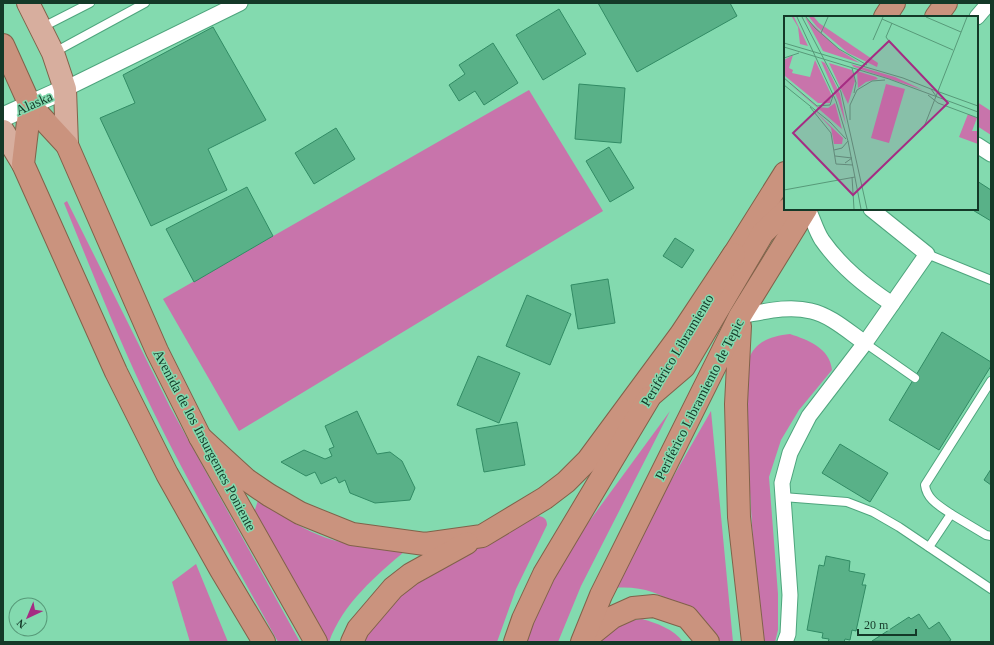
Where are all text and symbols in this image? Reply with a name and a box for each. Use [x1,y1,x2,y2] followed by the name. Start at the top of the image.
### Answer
[784,16,978,210] inset map
[13,88,56,118] street label: Alaska
[638,292,717,409] street label: Periférico Libramiento
[652,316,747,482] street label: Periférico Libramiento de Tepic
[150,347,259,533] street label: Avenida de los Insurgentes Poniente
[8,597,48,637] north arrow
[858,611,916,637] scale bar
[14,617,28,631] text: N
[864,618,889,632] text: 20 m

